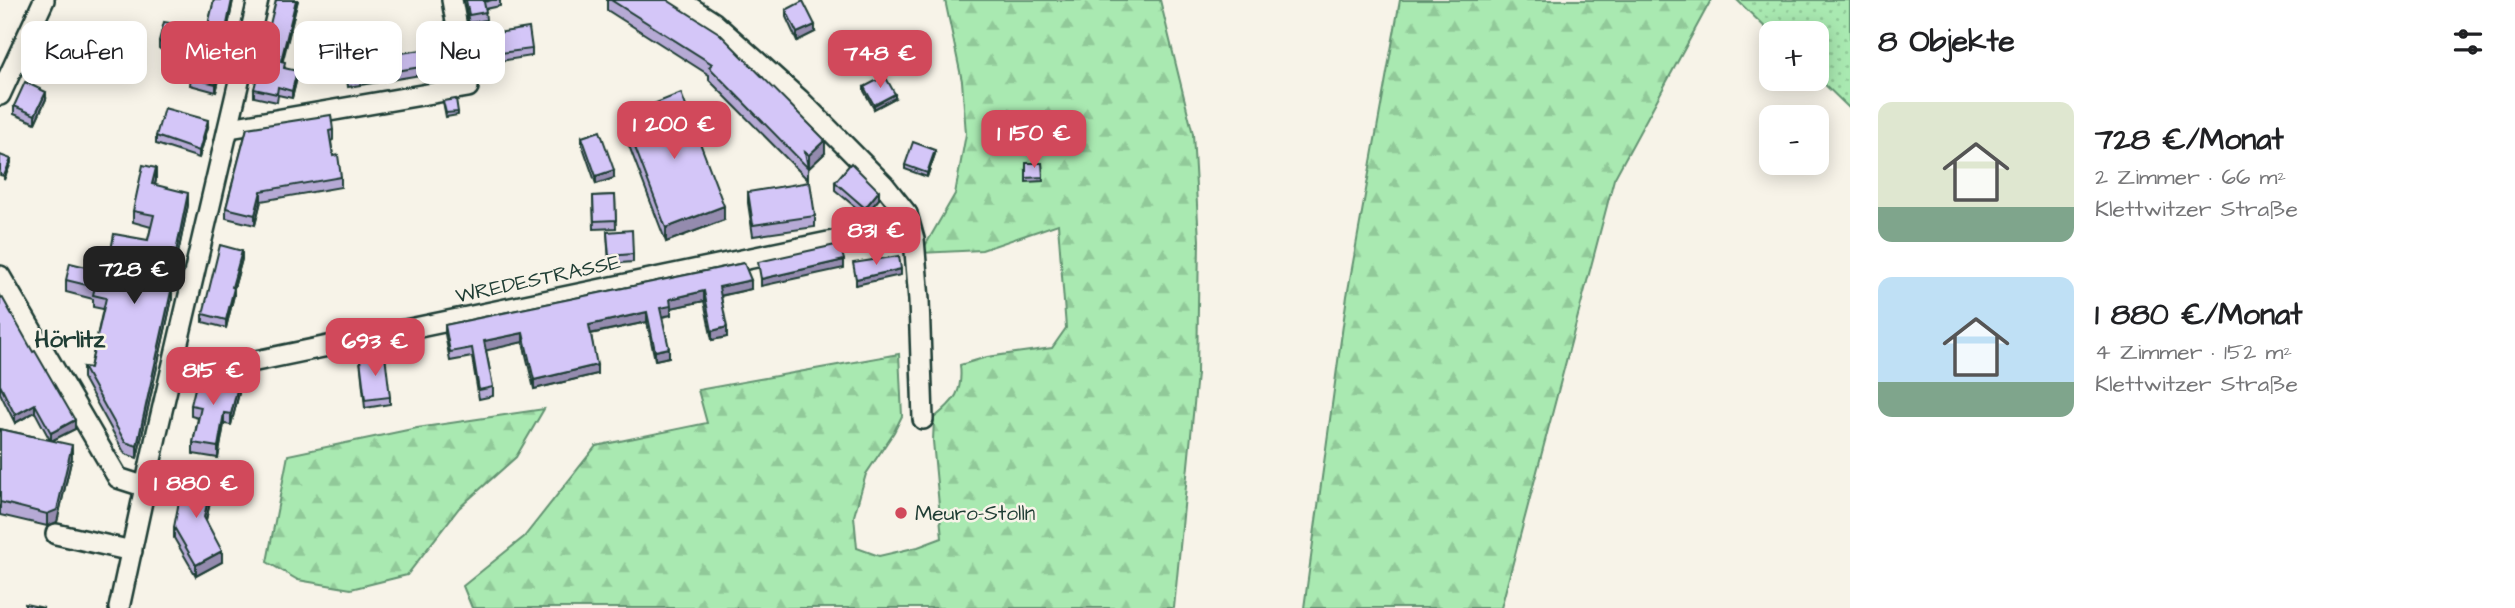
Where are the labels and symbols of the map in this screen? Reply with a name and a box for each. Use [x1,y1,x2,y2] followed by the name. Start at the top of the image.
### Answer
[831,31,929,90] pin: 748 €
[609,102,739,161] pin: 1 200 €
[969,110,1099,170] pin: 1 150 €
[827,208,925,267] pin: 831 €
[85,246,183,306] pin: 728 €
[453,247,624,311] street label: WREDESTRASSE
[326,318,424,378] pin: 693 €
[35,323,106,357] district label: Hörlitz
[164,348,262,407] pin: 815 €
[131,461,261,520] pin: 1 880 €
[915,499,1035,528] place label: Meuro-Stolln
[893,505,909,521] marker: Meuro-Stolln

